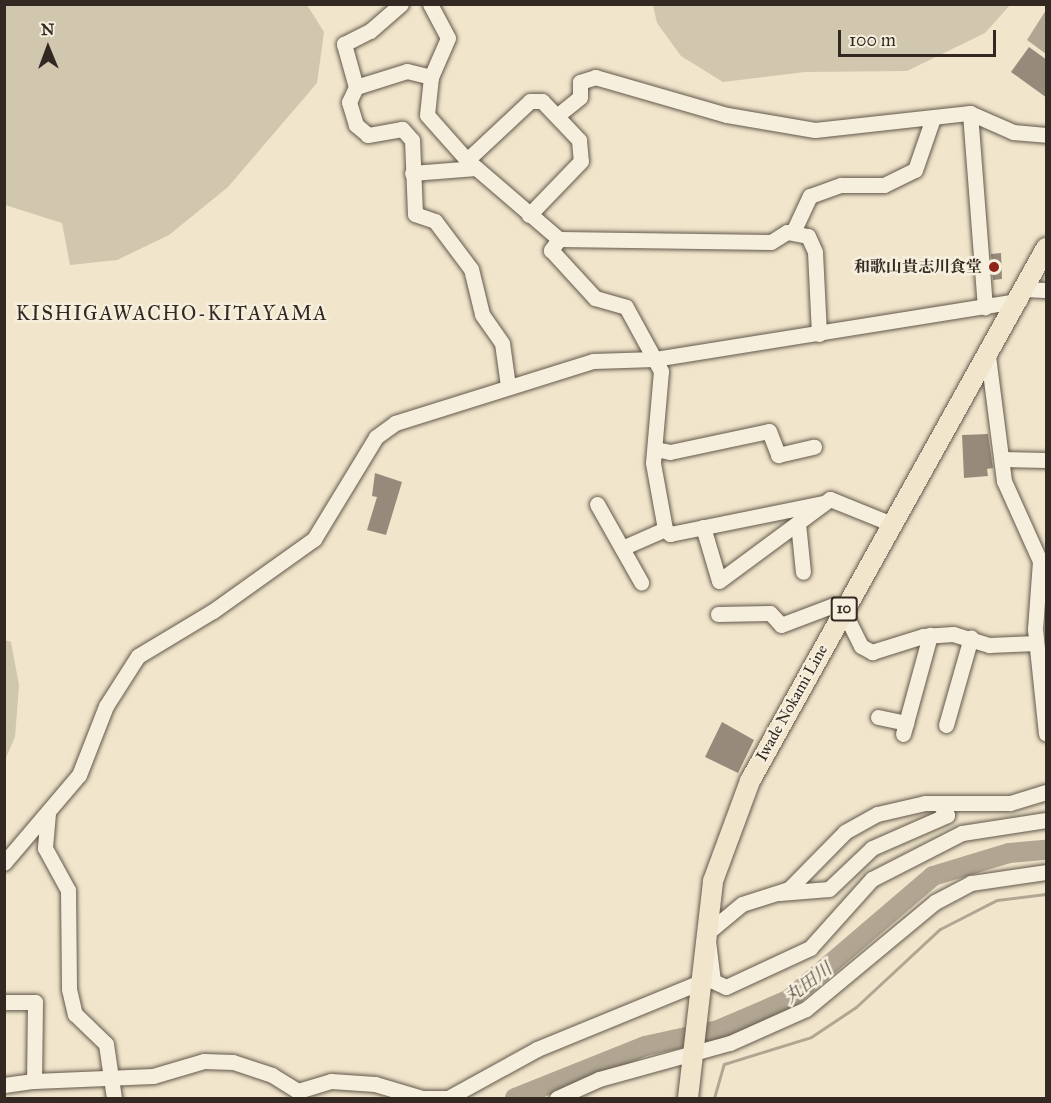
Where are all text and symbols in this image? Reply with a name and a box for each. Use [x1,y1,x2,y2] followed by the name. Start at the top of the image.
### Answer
[18,18,78,78] north arrow
[841,18,998,56] scale bar
[41,20,55,39] text: N
[849,29,896,51] text: 100 m
[854,257,982,277] place label: 和歌山貴志川食堂
[987,260,1001,274] marker: 和歌山貴志川食堂
[16,301,328,325] district label: KISHIGAWACHO-KITAYAMA
[830,597,858,621] road number: 10
[752,641,832,765] street label: Iwade Nokami Line
[780,958,836,1008] water label: 丸田川

